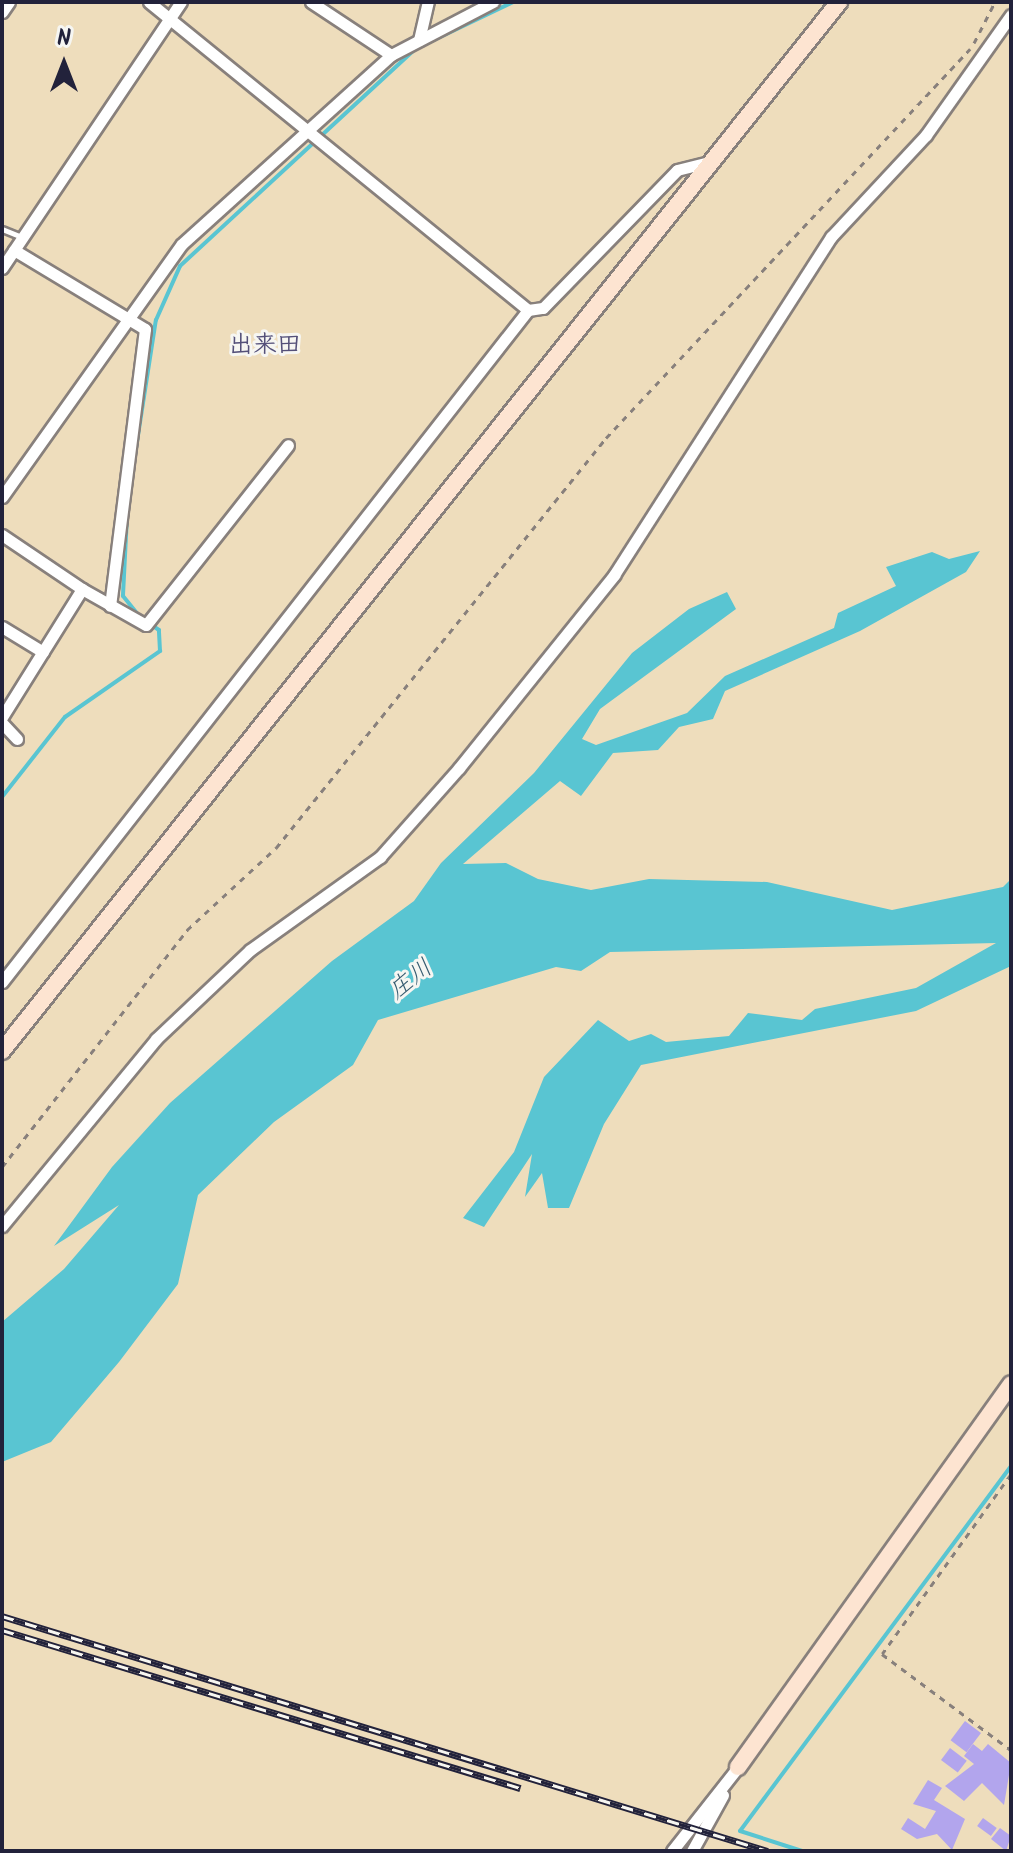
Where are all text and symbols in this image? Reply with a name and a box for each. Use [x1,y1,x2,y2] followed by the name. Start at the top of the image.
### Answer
[57,22,71,57] text: N
[24,24,104,104] north arrow
[229,332,301,360] district label: 出来田
[383,954,439,1006] water label: 庄川

